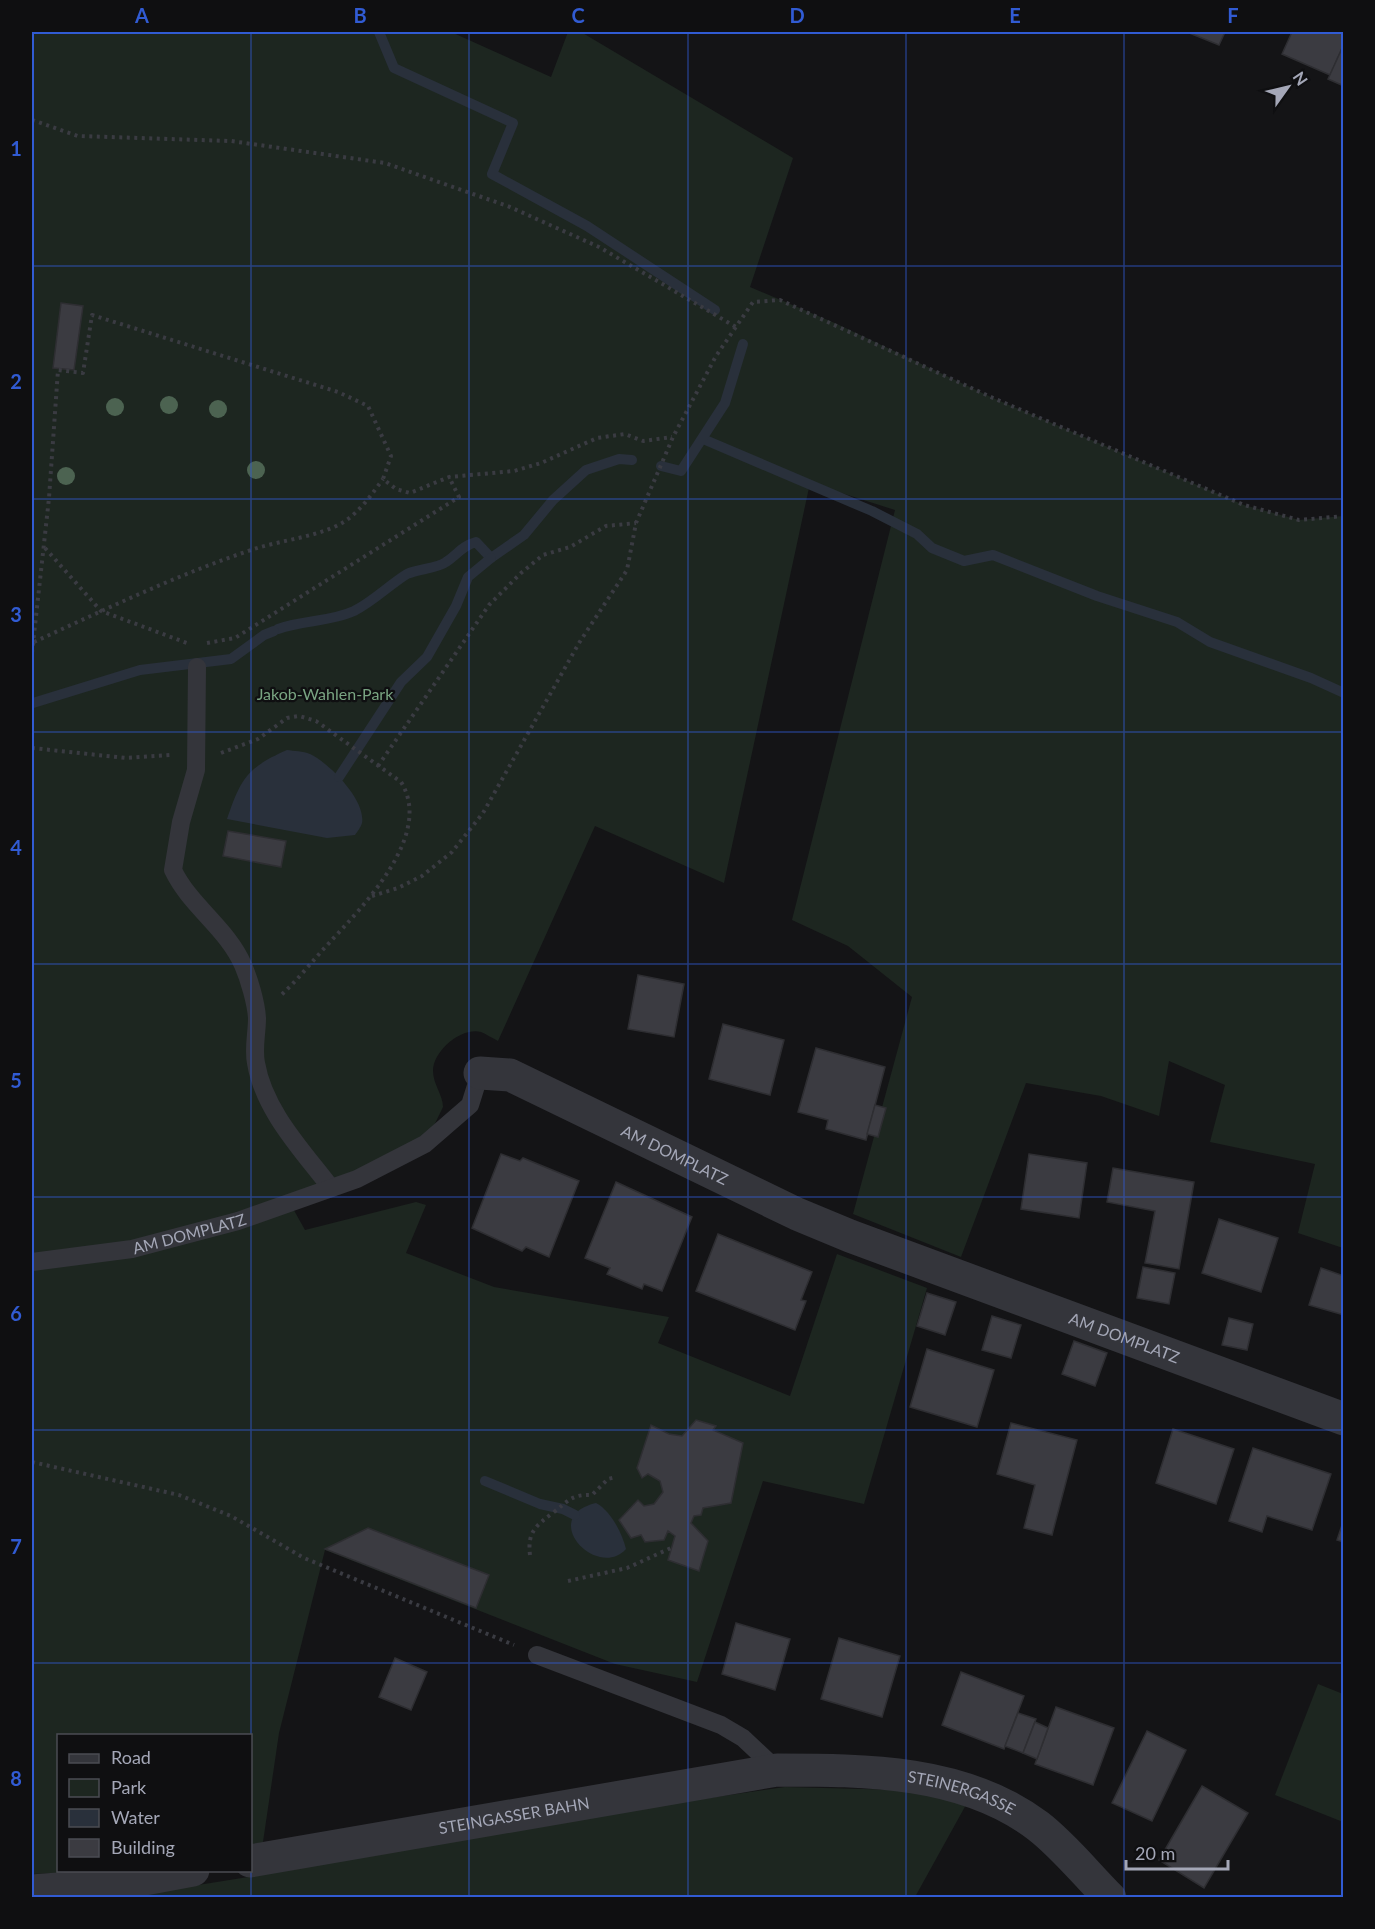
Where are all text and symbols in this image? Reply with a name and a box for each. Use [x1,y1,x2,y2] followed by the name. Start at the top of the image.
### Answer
[134,3,149,27] text: A
[353,3,367,27] text: B
[571,3,585,27] text: C
[789,3,805,27] text: D
[1009,3,1021,27] text: E
[1227,3,1239,27] text: F
[1258,57,1318,117] north arrow
[1290,68,1312,89] text: N
[10,136,22,160] text: 1
[10,369,22,393] text: 2
[10,602,22,626] text: 3
[257,684,394,703] park label: Jakob-Wahlen-Park
[10,835,22,859] text: 4
[10,1068,22,1092] text: 5
[618,1120,732,1188] street label: AM DOMPLATZ
[130,1209,249,1257] street label: AM DOMPLATZ
[10,1301,22,1325] text: 6
[1067,1308,1183,1366] street label: AM DOMPLATZ
[10,1534,22,1558] text: 7
[57,1734,252,1872] legend
[111,1746,151,1768] text: Road
[10,1766,22,1790] text: 8
[906,1766,1019,1818] street label: STEINERGASSE
[111,1776,147,1798] text: Park
[437,1793,591,1837] street label: STEINGASSER BAHN
[111,1806,160,1828] text: Water
[1126,1833,1228,1871] scale bar
[111,1836,175,1858] text: Building
[1135,1842,1175,1864] text: 20 m

